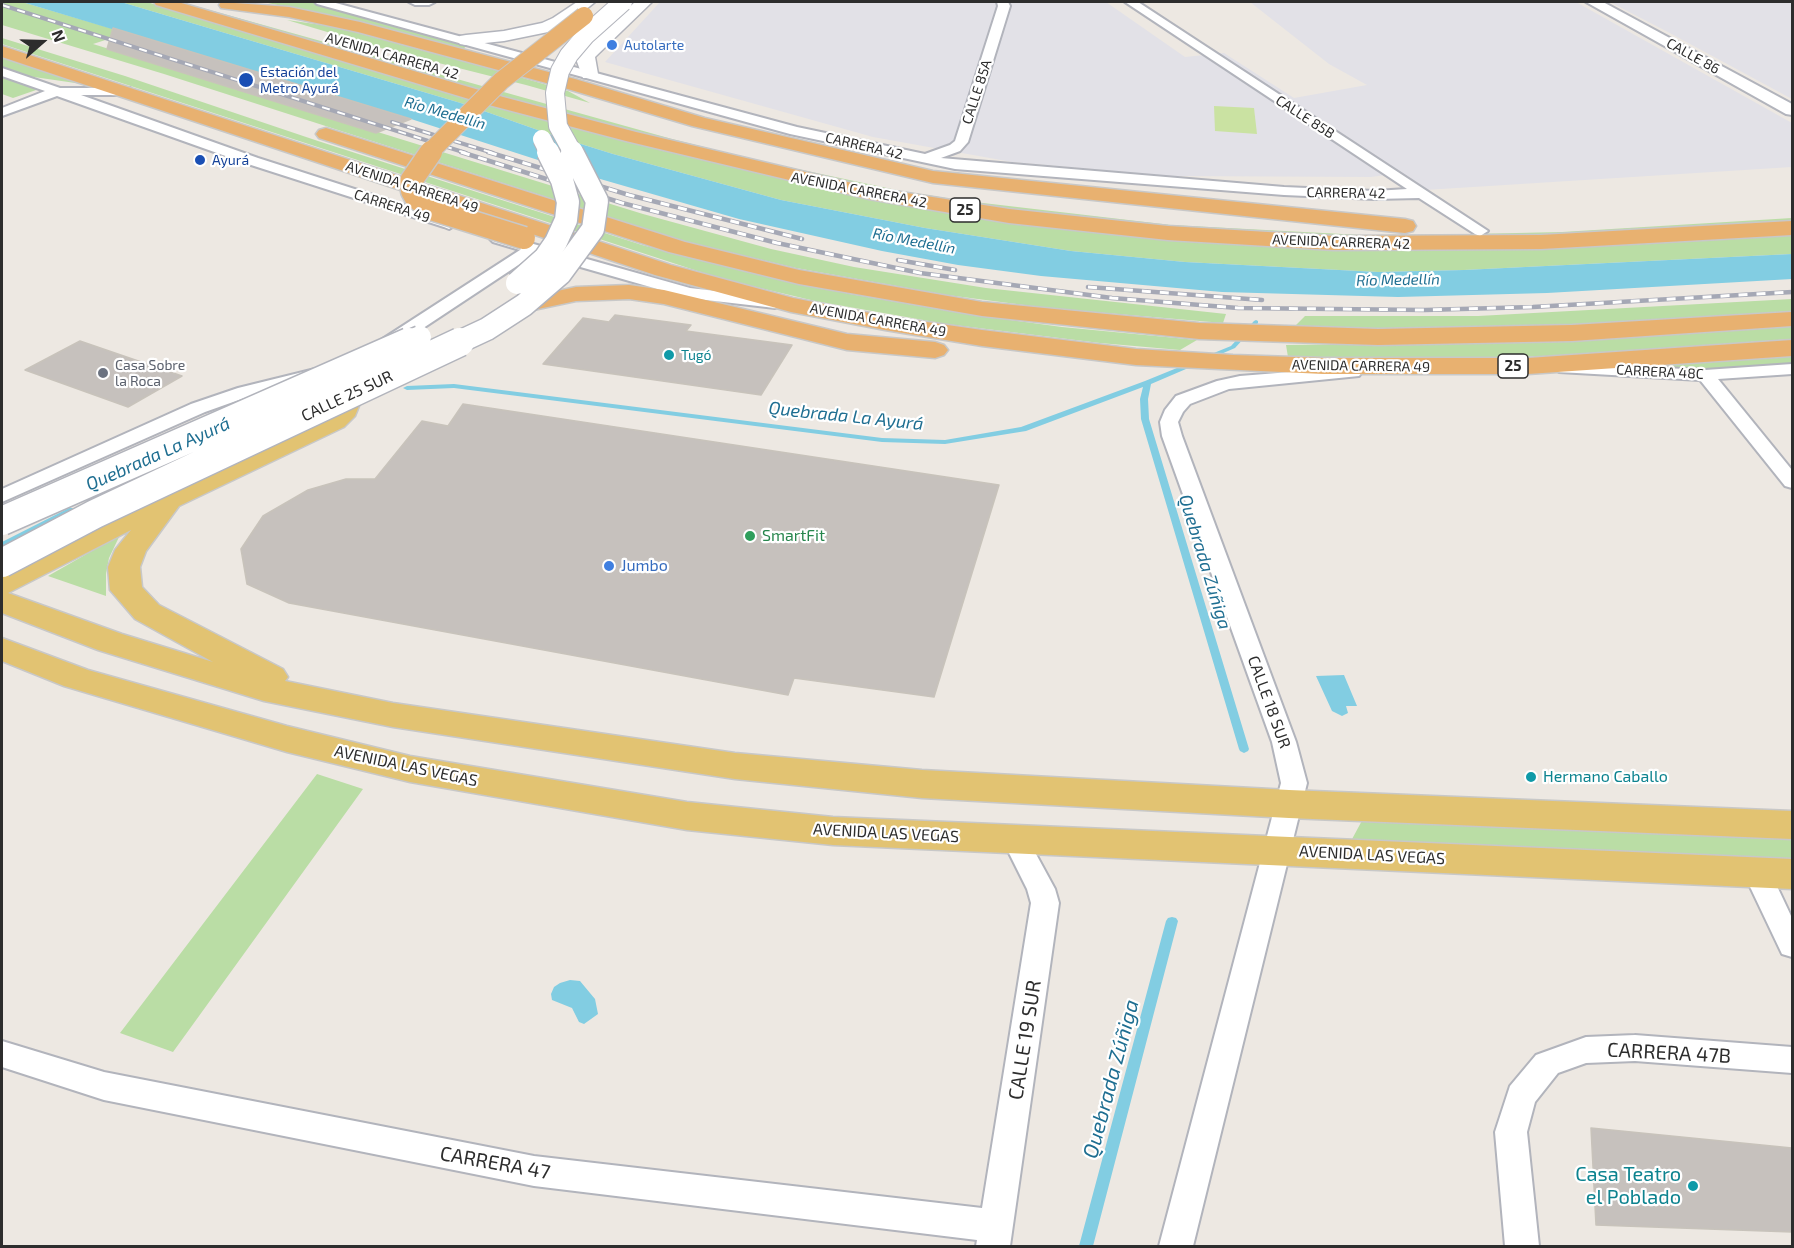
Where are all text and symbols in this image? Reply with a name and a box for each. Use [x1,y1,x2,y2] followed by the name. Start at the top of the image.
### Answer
[12,12,72,72] north arrow
[48,27,70,44] text: N
[323,29,461,83] street label: AVENIDA CARRERA 42
[1663,34,1723,78] street label: CALLE 86
[624,37,684,53] place label: Autolarte
[605,38,619,52] marker: Autolarte
[959,58,995,126] street label: CALLE 85A
[260,64,339,96] place label: Estación del Metro Ayurá
[237,71,255,89] marker: Estación del Metro Ayurá
[1272,92,1338,142] street label: CALLE 85B
[402,93,488,133] water label: Río Medellín
[824,129,904,163] street label: CARRERA 42
[212,152,249,168] place label: Ayurá
[193,153,207,167] marker: Ayurá
[344,158,480,216] street label: AVENIDA CARRERA 49
[790,169,928,211] street label: AVENIDA CARRERA 42
[1306,184,1386,202] street label: CARRERA 42
[352,186,432,226] street label: CARRERA 49
[950,198,980,222] road number: 25
[871,224,957,258] water label: Río Medellín
[1272,231,1410,253] street label: AVENIDA CARRERA 42
[1356,270,1440,290] water label: Río Medellín
[809,300,947,340] street label: AVENIDA CARRERA 49
[681,347,712,363] place label: Tugó
[662,348,676,362] marker: Tugó
[1498,354,1528,378] road number: 25
[1292,356,1430,376] street label: AVENIDA CARRERA 49
[115,357,185,390] place label: Casa Sobre la Roca
[1616,361,1704,383] street label: CARRERA 48C
[96,366,110,380] marker: Casa Sobre la Roca
[298,366,396,426] street label: CALLE 25 SUR
[768,397,924,435] water label: Quebrada La Ayurá
[83,412,233,496] water label: Quebrada La Ayurá
[1174,492,1236,632] water label: Quebrada Zúñiga
[762,526,825,546] place label: SmartFit
[743,529,757,543] marker: SmartFit
[621,556,668,576] place label: Jumbo
[602,559,616,573] marker: Jumbo
[1243,653,1295,751] street label: CALLE 18 SUR
[333,741,479,791] street label: AVENIDA LAS VEGAS
[1543,767,1668,787] place label: Hermano Caballo
[1524,770,1538,784] marker: Hermano Caballo
[813,820,959,846] street label: AVENIDA LAS VEGAS
[1299,842,1445,868] street label: AVENIDA LAS VEGAS
[1004,978,1046,1102] street label: CALLE 19 SUR
[1078,997,1144,1161] water label: Quebrada Zúñiga
[1606,1038,1732,1068] street label: CARRERA 47B
[438,1141,552,1185] street label: CARRERA 47
[1575,1162,1681,1209] place label: Casa Teatro el Poblado
[1686,1179,1700,1193] marker: Casa Teatro el Poblado

